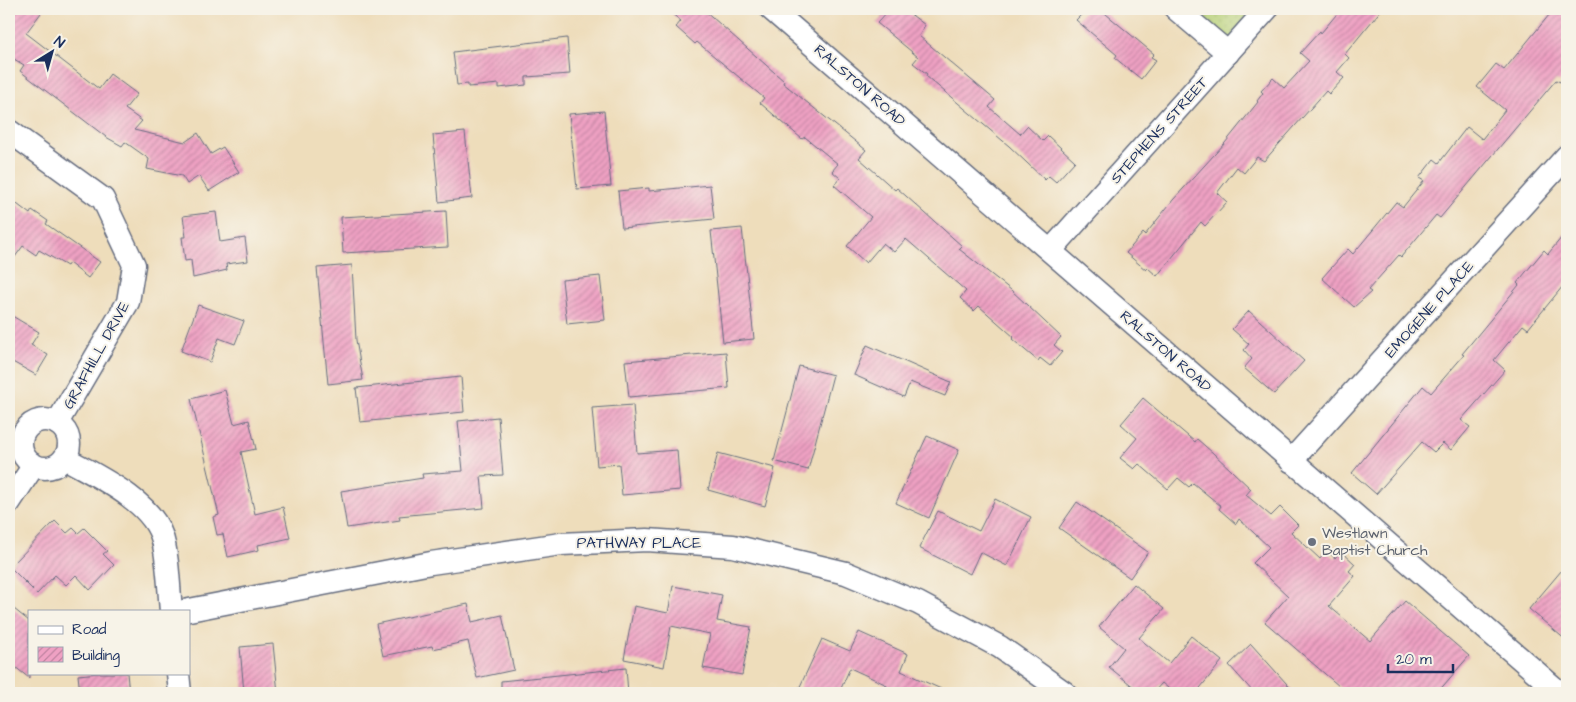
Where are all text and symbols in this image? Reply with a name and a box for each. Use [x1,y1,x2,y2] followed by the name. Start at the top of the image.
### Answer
[28,28,78,78] north arrow
[50,32,69,53] text: N
[809,40,910,131] street label: RALSTON ROAD
[1106,72,1214,188] street label: STEPHENS STREET
[1380,256,1479,362] street label: EMOGENE PLACE
[58,297,135,413] street label: GRAFHILL DRIVE
[1115,306,1216,397] street label: RALSTON ROAD
[1322,523,1428,561] place label: Westlawn Baptist Church
[577,533,701,554] street label: PATHWAY PLACE
[1306,536,1318,548] marker: Westlawn Baptist Church
[28,610,190,674] legend
[72,619,107,640] text: Road
[1388,642,1454,674] scale bar
[72,645,120,667] text: Building
[1396,649,1432,670] text: 20 m

